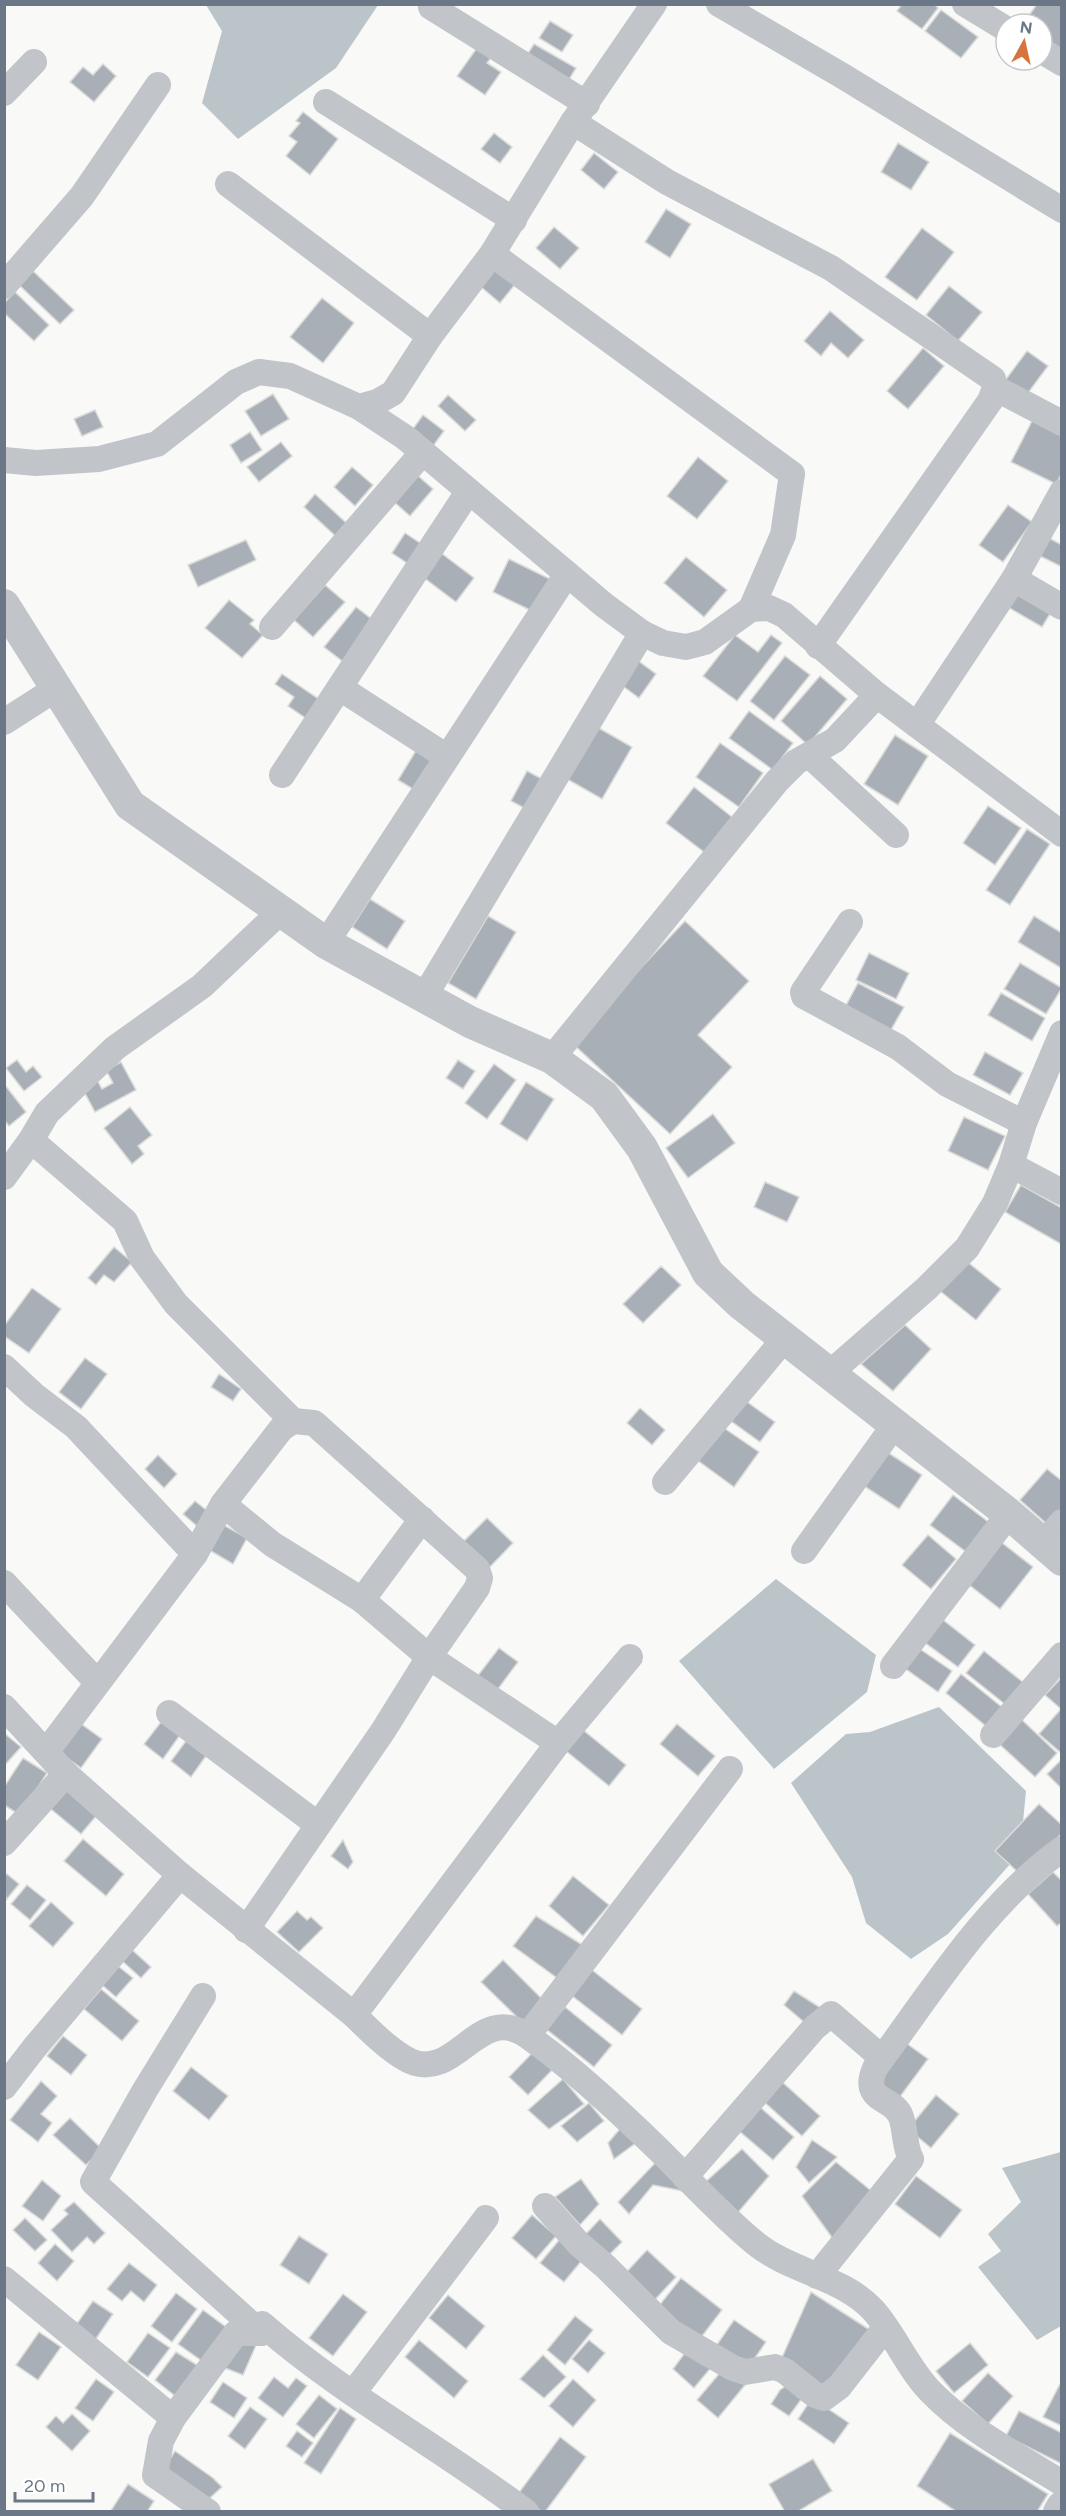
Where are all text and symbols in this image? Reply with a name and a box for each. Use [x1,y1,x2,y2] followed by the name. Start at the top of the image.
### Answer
[994,12,1054,72] north arrow
[1019,17,1033,38] text: N
[15,2465,93,2503] scale bar
[24,2475,65,2497] text: 20 m

